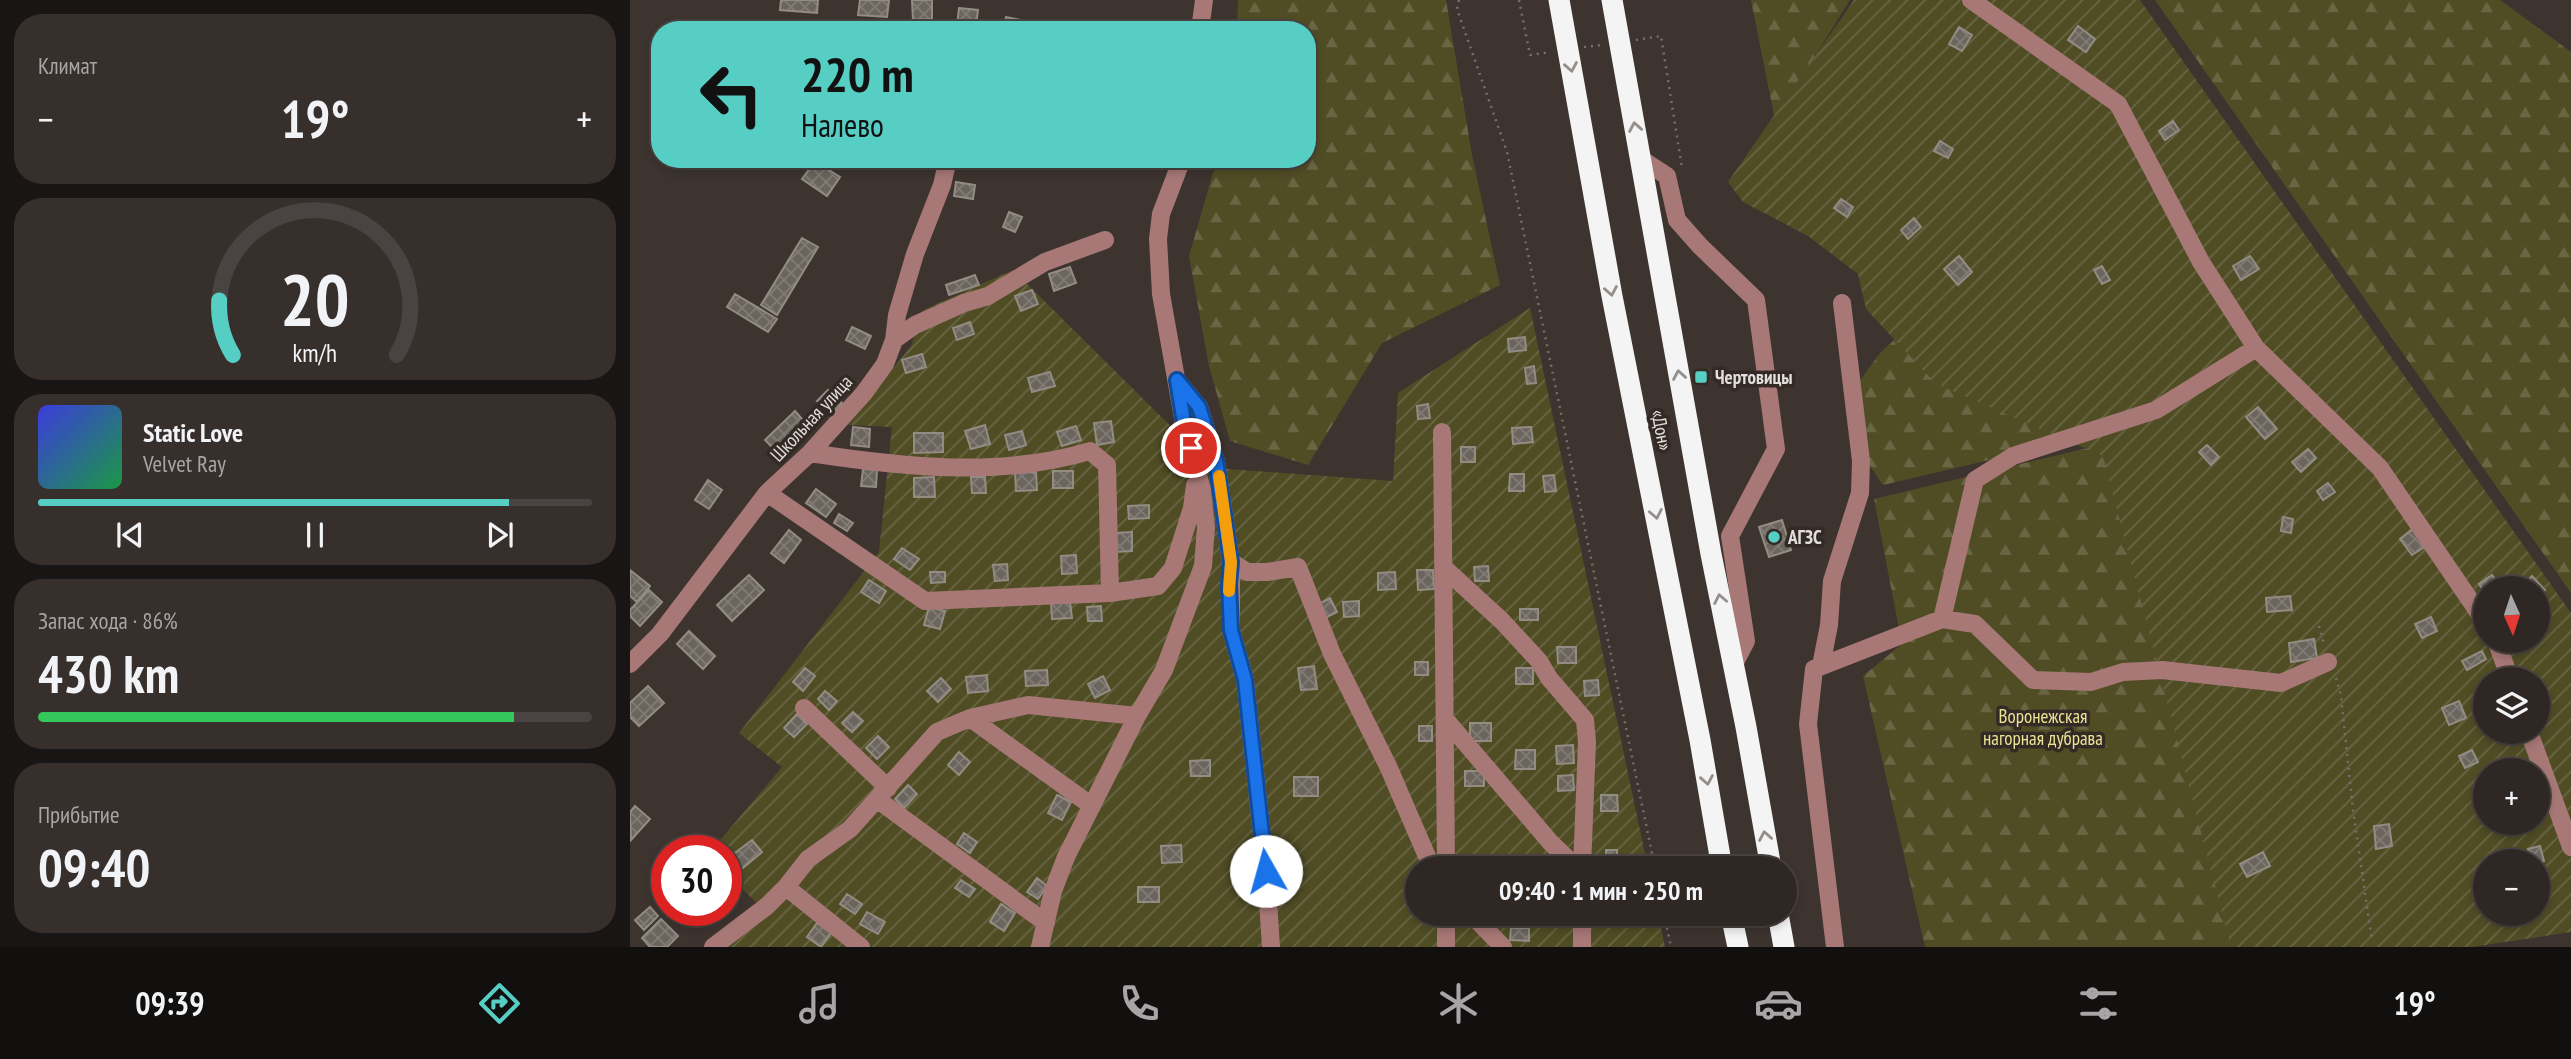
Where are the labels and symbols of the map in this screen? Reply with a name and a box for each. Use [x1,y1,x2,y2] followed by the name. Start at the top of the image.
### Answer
[1563,61,1578,73] one-way arrow
[1628,121,1643,133] one-way arrow
[1603,285,1618,297] one-way arrow
[1715,365,1793,389] place label: Чертовицы
[1673,369,1688,381] one-way arrow
[1693,369,1709,385] marker: Чертовицы
[765,370,857,466] street label: Школьная улица
[1646,408,1678,452] street label: «Дон»
[1161,418,1221,478] pin
[1647,508,1662,520] one-way arrow
[1787,525,1822,549] place label: АГЗС
[1766,529,1782,545] marker: АГЗС
[2473,576,2550,653] north arrow
[1713,593,1728,605] one-way arrow
[1983,704,2103,750] park label: Воронежская нагорная дубрава
[1699,774,1714,786] one-way arrow
[1758,830,1773,842] one-way arrow
[1229,834,1303,908] position arrow
[651,835,742,926] speed limit sign: 30

